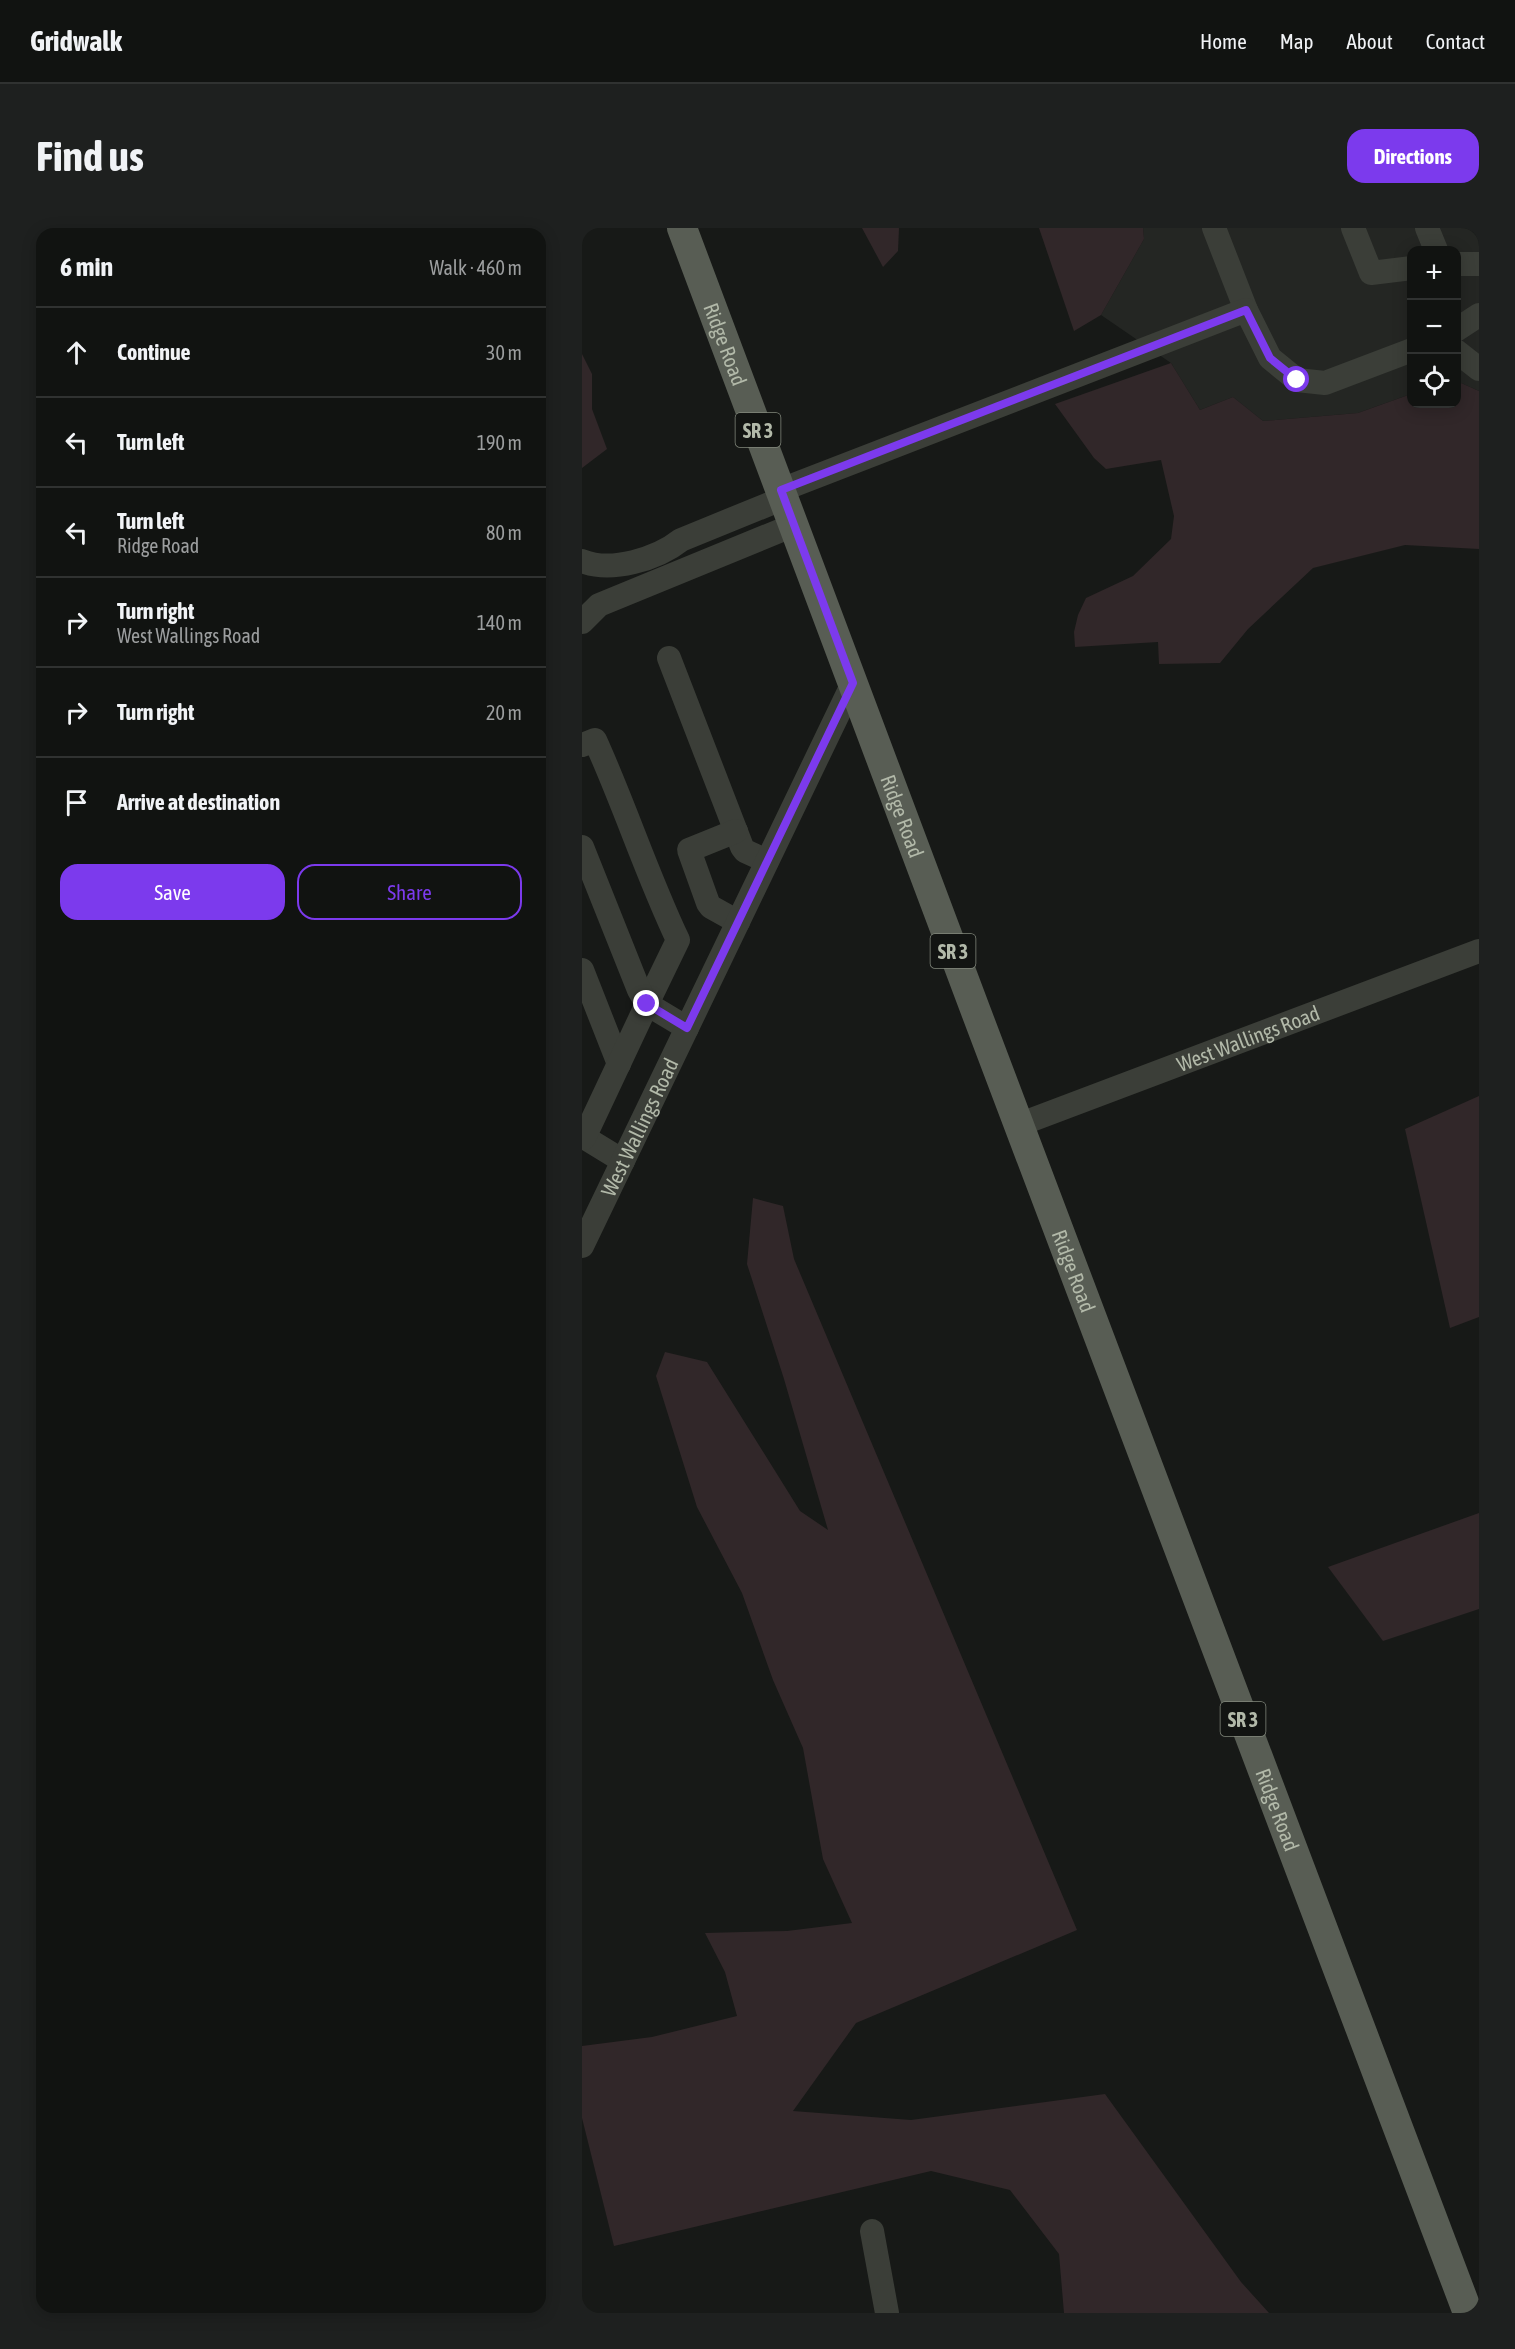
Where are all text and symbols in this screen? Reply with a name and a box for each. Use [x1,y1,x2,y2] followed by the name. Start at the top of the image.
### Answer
[30,25,122,57] text: Gridwalk
[1200,29,1247,53] text: Home
[1280,29,1314,53] text: Map
[1347,29,1393,53] text: About
[1426,29,1485,53] text: Contact
[1347,129,1479,183] button: Directions
[36,132,144,180] text: Find us
[1407,246,1461,408] map controls
[1407,246,1461,300] button: +
[60,252,113,282] text: 6 min
[430,256,522,279] text: Walk · 460 m
[699,299,752,389] street label: Ridge Road
[1407,300,1461,354] button: −
[60,336,93,369] icon: ahead
[117,339,191,365] text: Continue
[486,341,522,364] text: 30 m
[1407,354,1461,408] button: locate
[1283,366,1309,392] route start
[736,413,780,447] road number: SR 3
[60,426,93,459] icon: left
[117,429,184,455] text: Turn left
[477,431,522,454] text: 190 m
[117,508,184,534] text: Turn left
[60,516,93,549] icon: left
[486,521,522,544] text: 80 m
[117,534,199,557] text: Ridge Road
[117,598,194,624] text: Turn right
[60,606,93,639] icon: right
[477,611,522,634] text: 140 m
[117,624,260,647] text: West Wallings Road
[60,696,93,729] icon: right
[117,699,194,725] text: Turn right
[486,701,522,724] text: 20 m
[876,771,929,861] street label: Ridge Road
[60,786,93,819] icon: arrive
[117,789,280,815] text: Arrive at destination
[60,864,285,920] button: Save
[297,864,522,920] button: Share
[930,934,976,968] road number: SR 3
[633,990,659,1016] route end
[1173,1000,1323,1076] street label: West Wallings Road
[596,1054,683,1200] street label: West Wallings Road
[1047,1226,1100,1315] street label: Ridge Road
[1220,1702,1266,1736] road number: SR 3
[1251,1765,1304,1854] street label: Ridge Road

